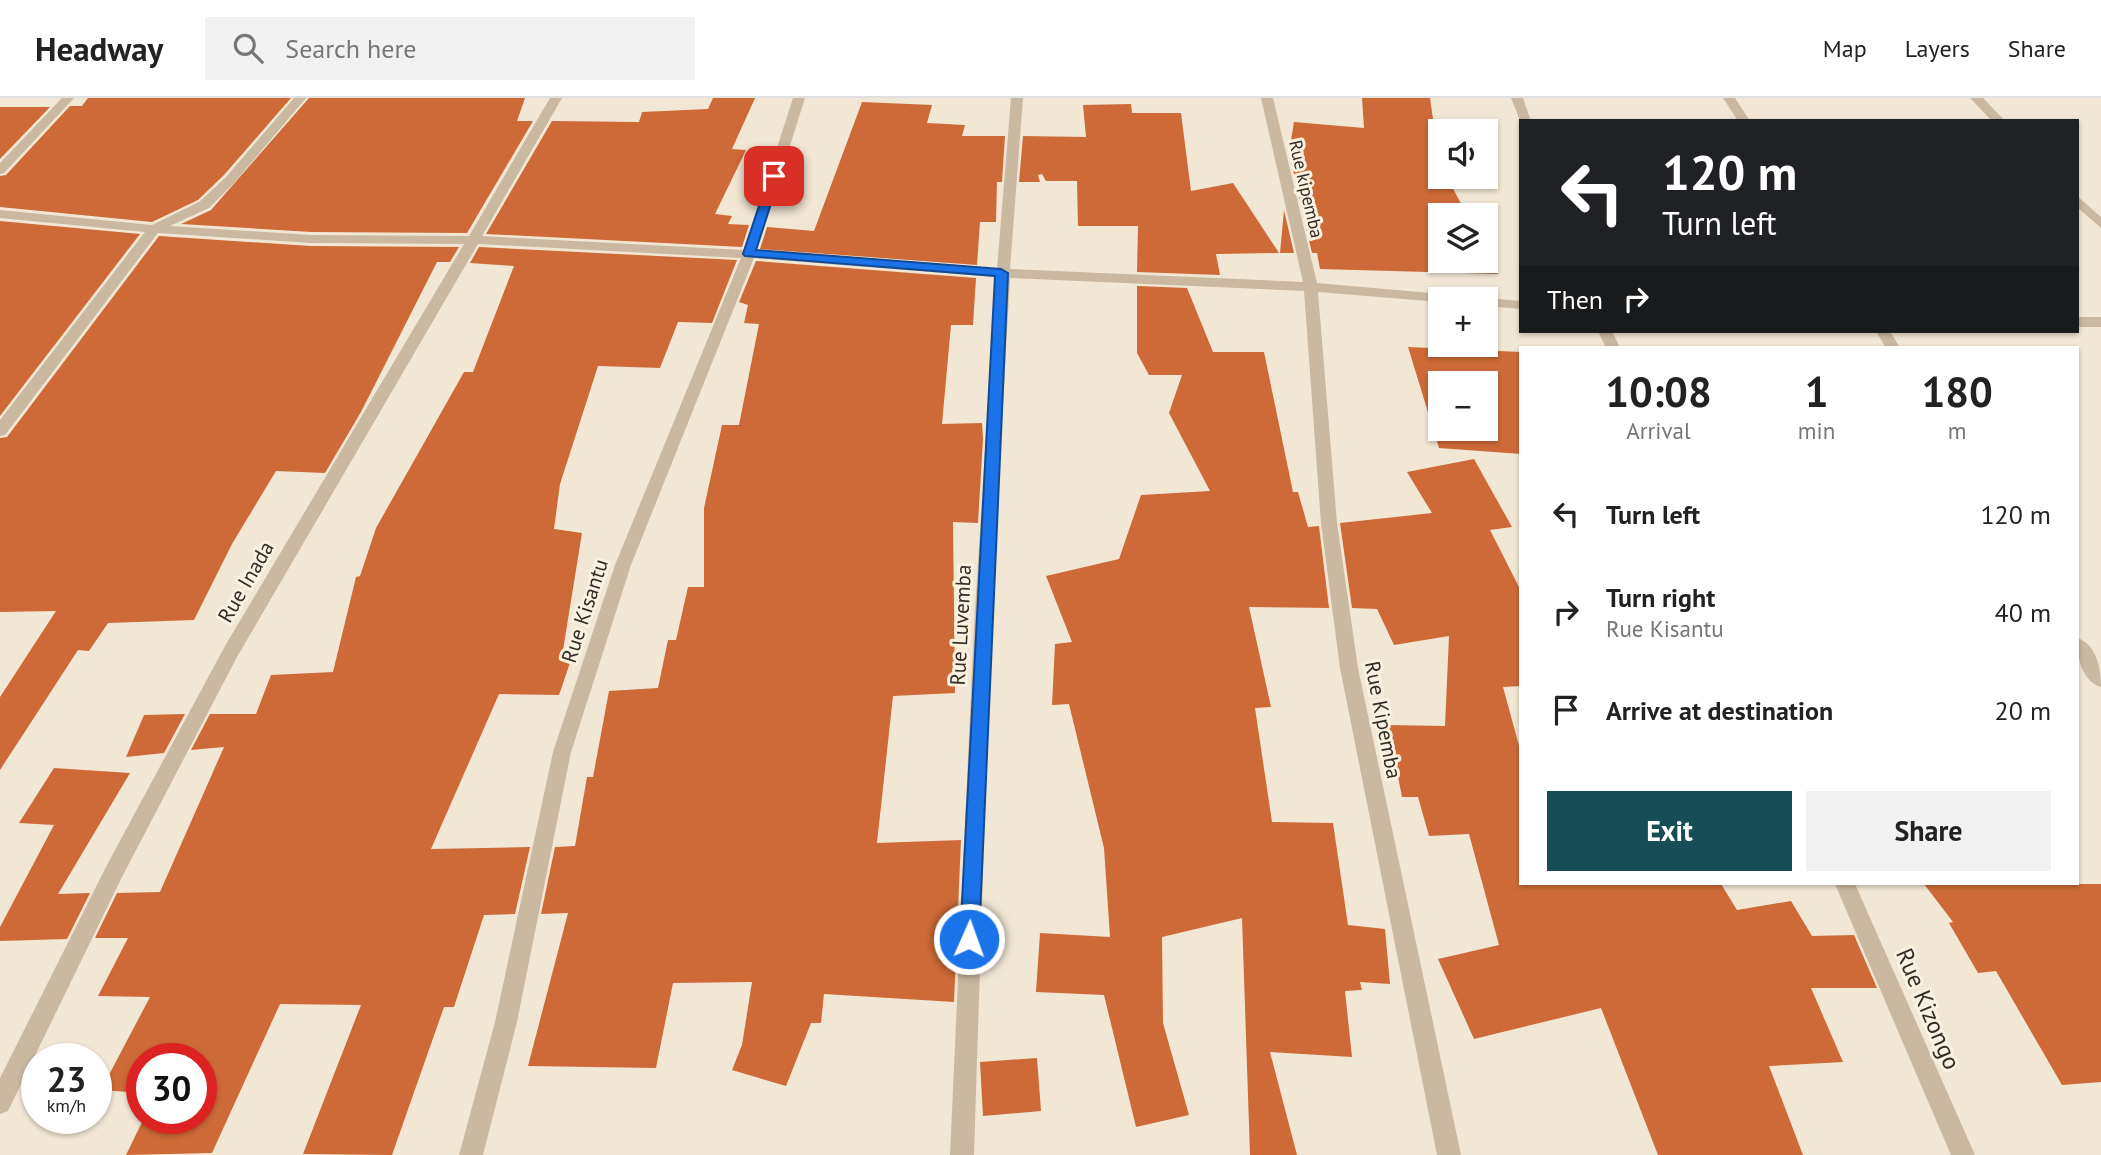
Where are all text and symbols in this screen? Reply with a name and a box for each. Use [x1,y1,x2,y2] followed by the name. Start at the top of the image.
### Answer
[205,17,695,80] search box
[35,27,163,70] text: Headway
[229,29,267,67] icon: search
[285,32,416,65] text: Search here
[1823,33,1867,64] text: Map
[1905,33,1970,64] text: Layers
[2008,33,2066,64] text: Share
[1428,119,1498,441] map controls
[1428,119,1498,189] button: sound
[1284,138,1329,240] street label: Rue kipemba
[1662,140,1797,204] text: 120 m
[744,146,804,206] pin
[1547,147,1638,238] icon: left
[755,157,793,195] icon: arrive
[1662,202,1777,244] text: Turn left
[1428,203,1498,273] button: layers
[1617,280,1655,318] icon: right
[1547,283,1603,316] text: Then
[1428,287,1498,357] button: +
[1605,364,1712,419] text: 10:08
[1805,364,1828,419] text: 1
[1921,364,1993,419] text: 180
[1428,371,1498,441] button: −
[1626,416,1691,445] text: Arrival
[1798,416,1835,445] text: min
[1948,416,1966,445] text: m
[1547,495,1585,533] icon: left
[1606,498,1700,531] text: Turn left
[1980,498,2051,531] text: 120 m
[211,536,280,627] street label: Rue Inada
[555,556,614,666] street label: Rue Kisantu
[944,564,977,686] street label: Rue Luvemba
[1606,581,1715,614] text: Turn right
[1547,593,1585,631] icon: right
[1995,596,2051,629] text: 40 m
[1606,614,1724,643] text: Rue Kisantu
[1359,659,1408,781] street label: Rue Kipemba
[1547,691,1585,729] icon: arrive
[1606,694,1833,727] text: Arrive at destination
[1995,694,2051,727] text: 20 m
[1547,791,1792,871] button: Exit
[1806,791,2051,871] button: Share
[932,902,1006,976] position arrow
[1889,943,1968,1074] street label: Rue Kizongo
[126,1043,217,1134] speed limit sign: 30
[47,1056,86,1102] text: 23
[47,1094,86,1117] text: km/h

